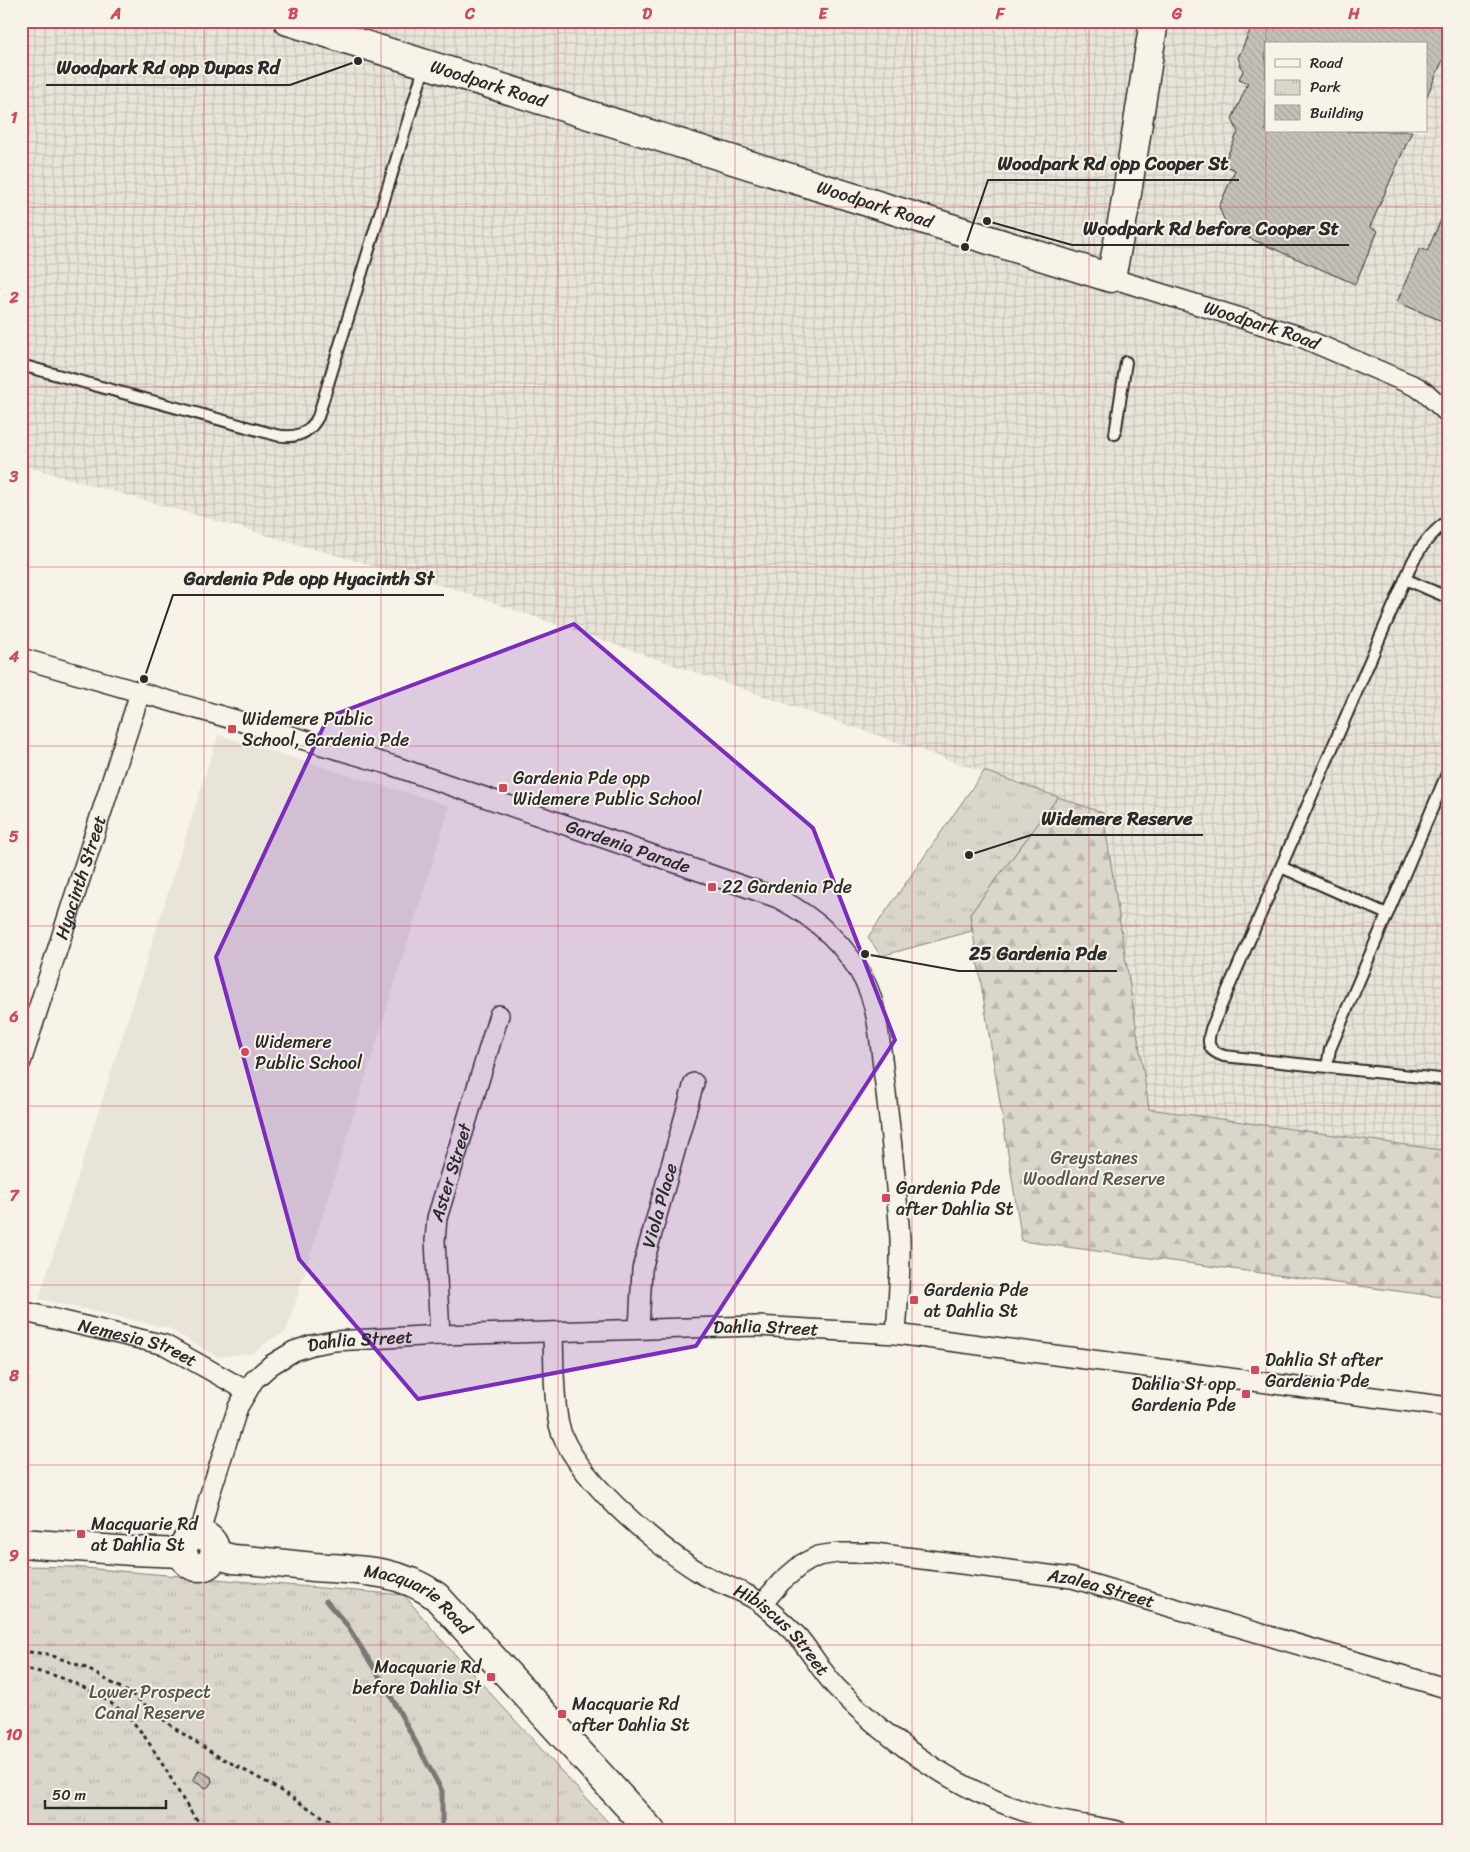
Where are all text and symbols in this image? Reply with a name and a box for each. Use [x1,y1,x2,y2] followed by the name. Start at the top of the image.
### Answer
[110,0,121,28] text: A
[288,0,299,28] text: B
[464,0,476,28] text: C
[642,0,652,28] text: D
[819,0,829,28] text: E
[995,0,1006,28] text: F
[1171,0,1183,28] text: G
[1347,0,1360,28] text: H
[1265,42,1428,132] legend
[426,50,552,117] street label: Woodpark Road
[1310,50,1343,76] text: Road
[46,51,290,85] callout: Woodpark Rd opp Dupas Rd
[57,51,281,84] text: Woodpark Rd opp Dupas Rd
[1310,74,1341,100] text: Park
[1310,100,1364,126] text: Building
[11,103,18,132] text: 1
[988,146,1239,180] callout: Woodpark Rd opp Cooper St
[997,147,1229,180] text: Woodpark Rd opp Cooper St
[813,171,939,238] street label: Woodpark Road
[1072,211,1349,245] callout: Woodpark Rd before Cooper St
[1083,212,1340,245] text: Woodpark Rd before Cooper St
[8,283,19,312] text: 2
[1200,291,1326,360] street label: Woodpark Road
[9,462,19,491] text: 3
[173,561,444,595] callout: Gardenia Pde opp Hyacinth St
[183,562,436,595] text: Gardenia Pde opp Hyacinth St
[8,642,19,671] text: 4
[242,703,409,756] place label: Widemere Public School, Gardenia Pde
[226,723,238,735] marker: Widemere Public School, Gardenia Pde
[513,762,703,815] place label: Gardenia Pde opp Widemere Public School
[497,782,509,794] marker: Gardenia Pde opp Widemere Public School
[1031,801,1203,835] callout: Widemere Reserve
[1041,802,1193,835] text: Widemere Reserve
[562,810,695,883] street label: Gardenia Parade
[45,811,116,944] street label: Hyacinth Street
[9,822,19,851] text: 5
[722,871,852,903] place label: 22 Gardenia Pde
[706,881,718,893] marker: 22 Gardenia Pde
[959,937,1117,971] callout: 25 Gardenia Pde
[968,937,1107,970] text: 25 Gardenia Pde
[8,1002,19,1031] text: 6
[255,1026,363,1079] place label: Widemere Public School
[239,1046,251,1058] marker: Widemere Public School
[421,1119,481,1226] street label: Aster Street
[1023,1142,1165,1195] park label: Greystanes Woodland Reserve
[633,1159,687,1252] street label: Viola Place
[896,1172,1014,1225] place label: Gardenia Pde after Dahlia St
[9,1181,20,1210] text: 7
[880,1192,892,1204] marker: Gardenia Pde after Dahlia St
[924,1274,1029,1327] place label: Gardenia Pde at Dahlia St
[908,1294,920,1306] marker: Gardenia Pde at Dahlia St
[75,1309,203,1376] street label: Nemesia Street
[713,1310,819,1346] street label: Dahlia Street
[305,1321,414,1362] street label: Dahlia Street
[1265,1344,1384,1397] place label: Dahlia St after Gardenia Pde
[8,1361,19,1390] text: 8
[1249,1364,1261,1376] marker: Dahlia St after Gardenia Pde
[1132,1368,1236,1421] place label: Dahlia St opp Gardenia Pde
[1240,1388,1252,1400] marker: Dahlia St opp Gardenia Pde
[91,1508,199,1561] place label: Macquarie Rd at Dahlia St
[75,1528,87,1540] marker: Macquarie Rd at Dahlia St
[9,1541,19,1570] text: 9
[362,1555,481,1643] street label: Macquarie Road
[1045,1559,1159,1618] street label: Azalea Street
[728,1574,838,1683] street label: Hibiscus Street
[353,1651,483,1704] place label: Macquarie Rd before Dahlia St
[485,1671,497,1683] marker: Macquarie Rd before Dahlia St
[89,1676,211,1729] park label: Lower Prospect Canal Reserve
[572,1688,690,1741] place label: Macquarie Rd after Dahlia St
[556,1708,568,1720] marker: Macquarie Rd after Dahlia St
[6,1720,22,1749] text: 10
[45,1777,166,1809] scale bar
[52,1782,87,1808] text: 50 m

